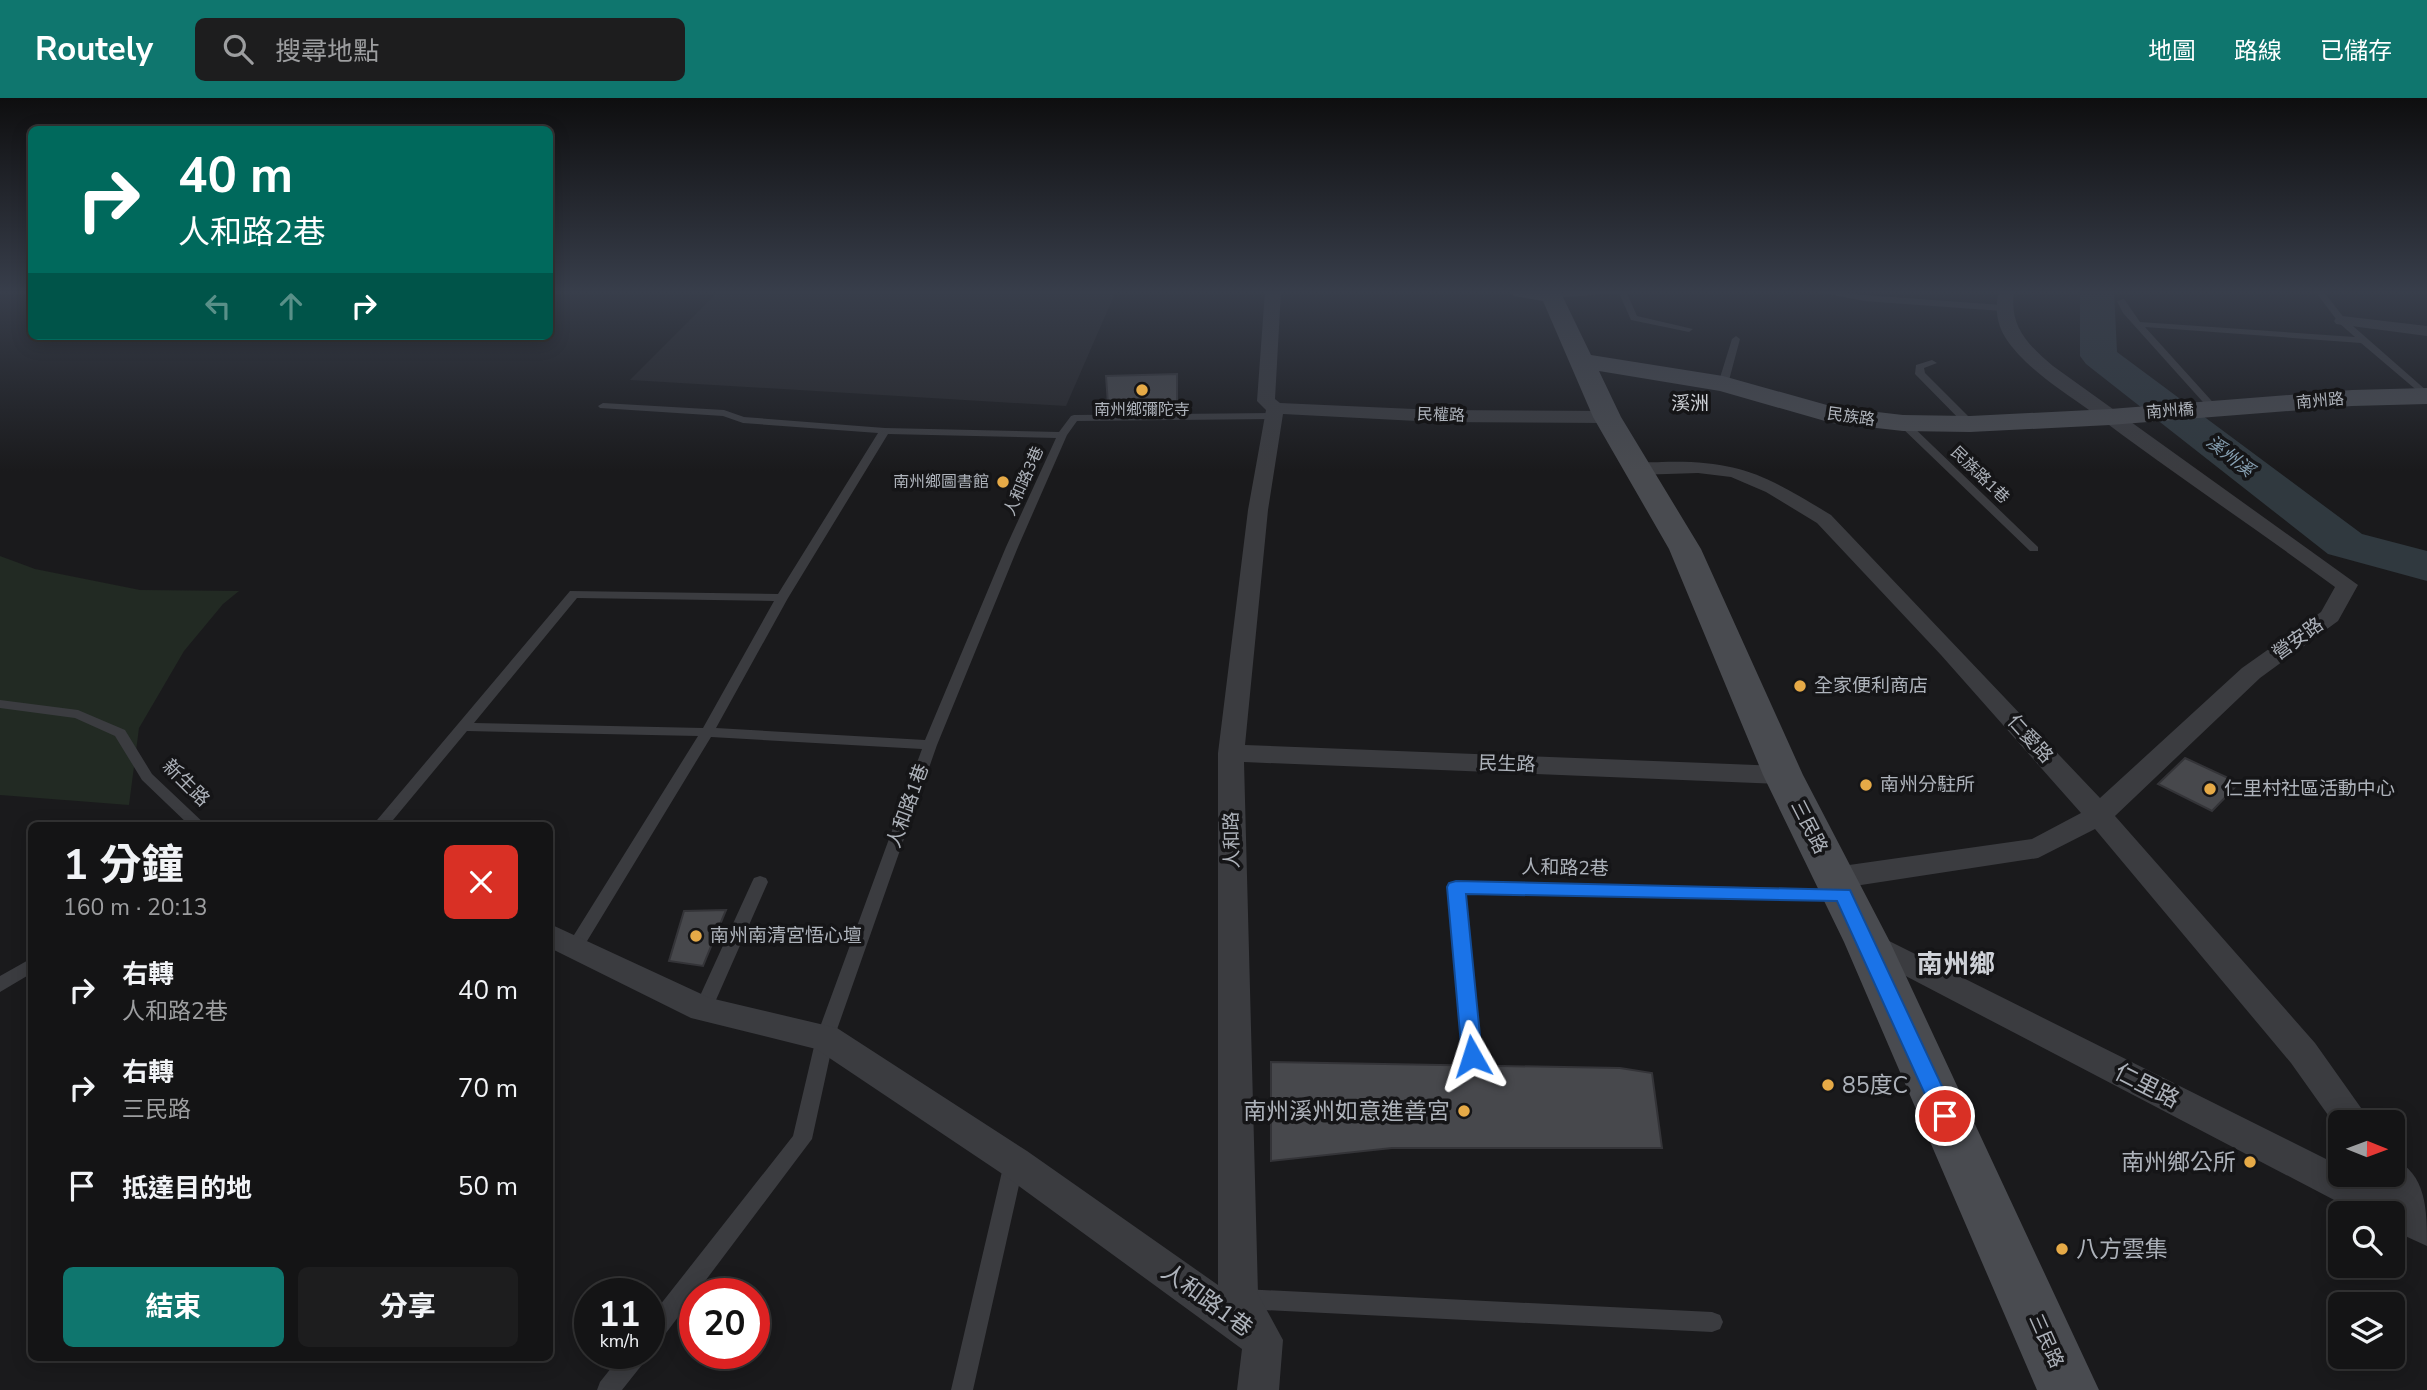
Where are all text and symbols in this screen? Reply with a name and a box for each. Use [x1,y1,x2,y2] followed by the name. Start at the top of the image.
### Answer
[195,18,685,81] search box
[35,27,153,72] text: Routely
[219,30,257,68] icon: search
[275,34,379,69] text: 搜尋地點
[2148,35,2196,67] text: 地圖
[2234,35,2282,67] text: 路線
[2320,35,2392,67] text: 已儲存
[178,142,293,209] text: 40 m
[63,154,154,245] icon: right
[178,211,325,254] text: 人和路2巷
[199,287,237,325] icon: left
[272,287,310,325] icon: ahead
[345,287,383,325] icon: right
[1134,382,1150,398] marker: 南州鄉彌陀寺
[2295,388,2345,414] street label: 南州路
[1671,391,1709,417] district label: 溪洲
[2145,398,2195,424] street label: 南州橋
[1094,399,1190,421] place label: 南州鄉彌陀寺
[1417,403,1465,427] street label: 民權路
[1826,403,1876,431] street label: 民族路
[2201,430,2261,484] water label: 溪州溪
[1946,442,2014,508] street label: 民族路1巷
[999,443,1049,519] street label: 人和路3巷
[893,471,989,493] place label: 南州鄉圖書館
[995,474,1011,490] marker: 南州鄉圖書館
[2267,612,2329,666] street label: 營安路
[1814,673,1928,699] place label: 全家便利商店
[1792,678,1808,694] marker: 全家便利商店
[2001,709,2059,769] street label: 仁愛路
[1478,750,1536,778] street label: 民生路
[157,754,215,812] street label: 新生路
[881,760,935,852] street label: 人和路1巷
[1880,772,1975,798] place label: 南州分駐所
[2224,776,2395,802] place label: 仁里村社區活動中心
[1858,777,1874,793] marker: 南州分駐所
[2202,781,2218,797] marker: 仁里村社區活動中心
[1784,796,1834,858] street label: 三民路
[1219,811,1245,869] street label: 人和路
[63,837,184,894] text: 1 分鐘
[444,845,518,919] button: close
[1521,854,1609,882] street label: 人和路2巷
[63,892,208,923] text: 160 m · 20:13
[710,923,862,949] place label: 南州南清宮悟心壇
[688,928,704,944] marker: 南州南清宮悟心壇
[1917,947,1995,982] district label: 南州鄉
[122,957,174,992] text: 右轉
[63,971,101,1009] icon: right
[458,973,518,1008] text: 40 m
[122,996,228,1027] text: 人和路2巷
[1435,1019,1509,1093] position arrow
[122,1055,174,1090] text: 右轉
[2109,1057,2185,1115] street label: 仁里路
[63,1069,101,1107] icon: right
[1842,1070,1908,1101] place label: 85度C
[458,1071,518,1106] text: 70 m
[1820,1077,1836,1093] marker: 85度C
[1915,1086,1975,1146] pin
[122,1094,191,1125] text: 三民路
[1243,1096,1450,1127] place label: 南州溪州如意進善宮
[1926,1097,1964,1135] icon: arrive
[1456,1103,1472,1119] marker: 南州溪州如意進善宮
[2328,1110,2404,1186] north arrow
[2328,1110,2405,1369] map controls
[2121,1147,2236,1178] place label: 南州鄉公所
[2242,1154,2258,1170] marker: 南州鄉公所
[63,1167,101,1205] icon: arrive
[458,1169,518,1204] text: 50 m
[122,1171,252,1206] text: 抵達目的地
[2328,1201,2405,1278] button: search
[2076,1234,2168,1265] place label: 八方雲集
[2054,1241,2070,1257] marker: 八方雲集
[1155,1256,1259,1344] street label: 人和路1巷
[63,1267,284,1347] button: 結束
[298,1267,518,1347] button: 分享
[679,1278,770,1369] speed limit sign: 20
[598,1291,641,1338] text: 11
[2328,1292,2405,1369] button: layers
[2023,1310,2069,1372] street label: 三民路
[600,1329,639,1353] text: km/h

